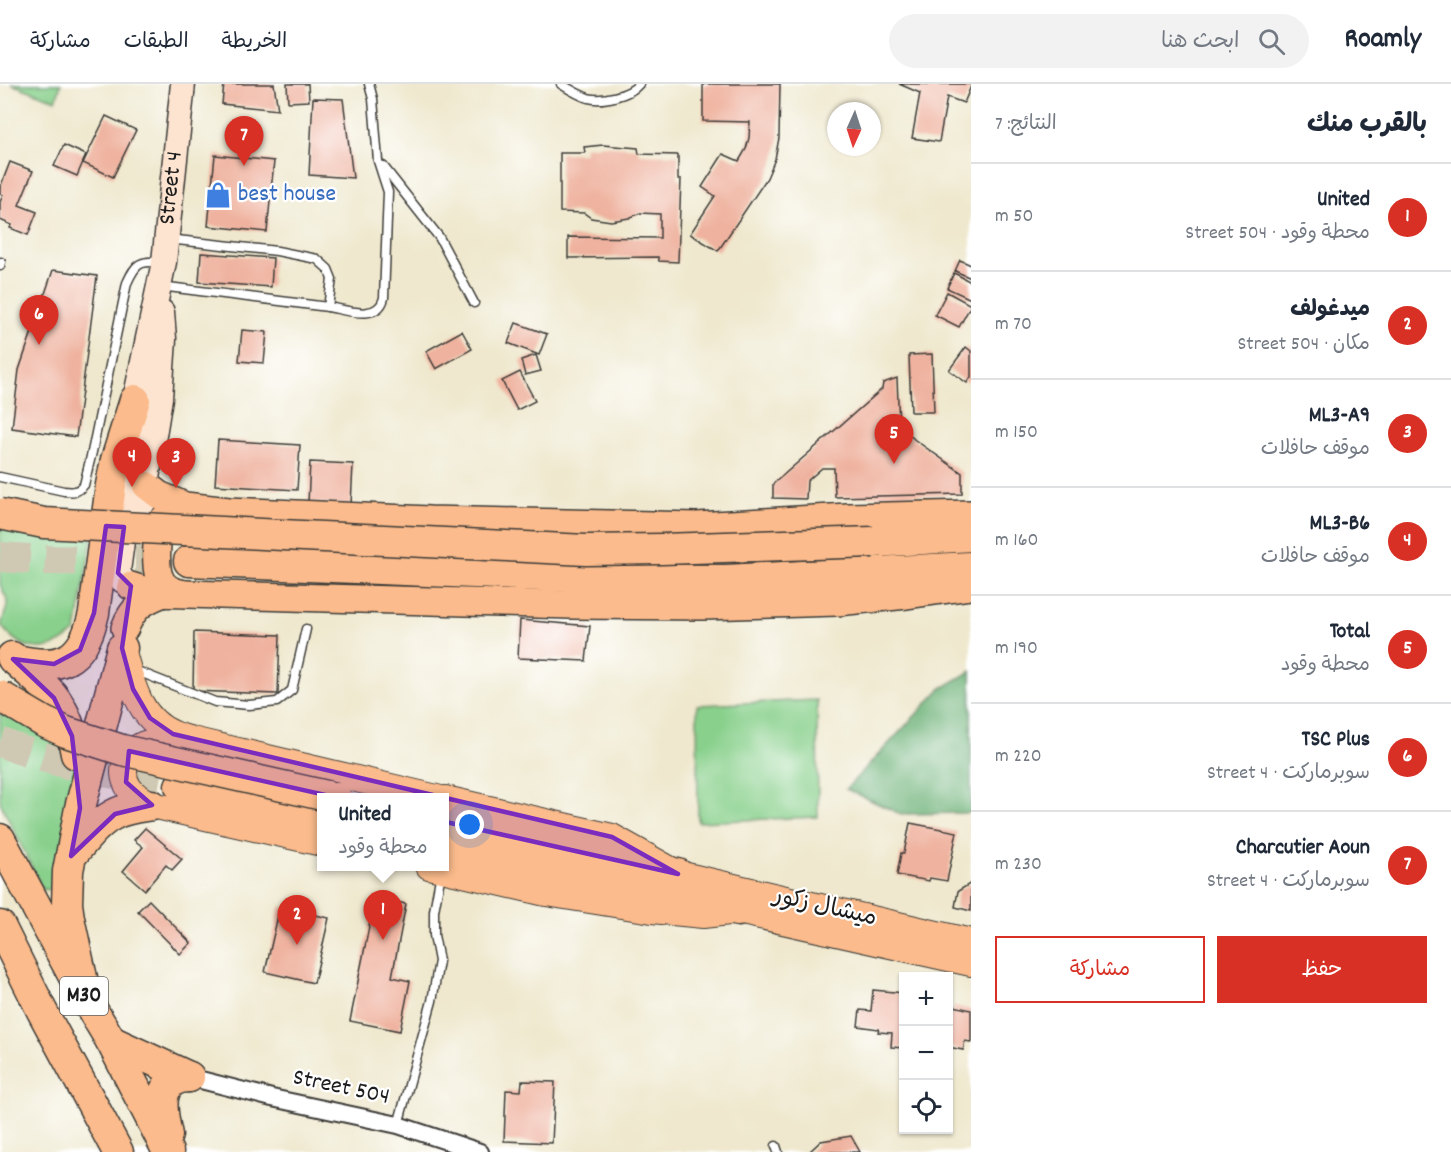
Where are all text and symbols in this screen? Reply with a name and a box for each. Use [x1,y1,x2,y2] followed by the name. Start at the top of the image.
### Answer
[889,14,1309,68] search box
[1345,21,1421,61] text: Roamly
[1255,25,1288,58] icon: search
[1161,27,1240,58] text: ابحث هنا
[30,28,91,58] text: مشاركة
[124,28,189,58] text: الطبقات
[222,28,287,58] text: الخريطة
[827,102,881,156] north arrow
[1307,107,1427,144] text: بالقرب منك
[995,111,1057,139] text: النتائج: 7
[224,116,264,166] pin: 7
[151,150,193,227] street label: Street 4
[238,178,336,212] place label: best house
[203,180,233,210] shop icon: best house
[1317,185,1370,216] text: United
[995,203,1034,231] text: 50 m
[1405,203,1410,231] text: 1
[1185,220,1370,248] text: محطة وقود · Street 504
[1290,295,1370,326] text: ميدغولف
[20,296,58,345] pin: 6
[995,311,1032,339] text: 70 m
[1403,311,1412,339] text: 2
[1237,331,1370,359] text: مكان · Street 504
[1309,401,1370,432] text: ML3-A9
[874,414,914,464] pin: 5
[995,419,1038,447] text: 150 m
[1403,419,1412,447] text: 3
[1261,436,1370,464] text: موقف حافلات
[112,438,152,487] pin: 4
[156,438,195,488] pin: 3
[1310,509,1370,540] text: ML3-B6
[995,527,1038,555] text: 160 m
[1403,527,1412,555] text: 4
[1261,544,1370,572] text: موقف حافلات
[1330,617,1370,648] text: Total
[995,635,1038,663] text: 190 m
[1403,635,1412,663] text: 5
[1281,652,1370,680] text: محطة وقود
[1302,725,1370,756] text: TSC Plus
[995,743,1042,771] text: 220 m
[1403,743,1412,771] text: 6
[1207,760,1370,788] text: سوبرماركت · Street 4
[317,793,449,871] popup
[338,800,391,831] text: United
[455,810,484,839] your location
[1236,833,1370,864] text: Charcutier Aoun
[338,835,428,863] text: محطة وقود
[995,851,1042,879] text: 230 m
[1404,851,1411,879] text: 7
[1207,868,1370,896] text: سوبرماركت · Street 4
[768,879,880,936] street label: ميشال زكور
[364,890,403,940] pin: 1
[278,896,316,945] pin: 2
[995,936,1205,1003] button: مشاركة
[1217,936,1427,1003] button: حفظ
[899,972,953,1134] map controls
[899,972,953,1026] button: +
[60,977,108,1015] road number: M30
[899,1026,953,1080] button: −
[290,1061,392,1115] street label: Street 504
[899,1080,953,1134] button: locate

